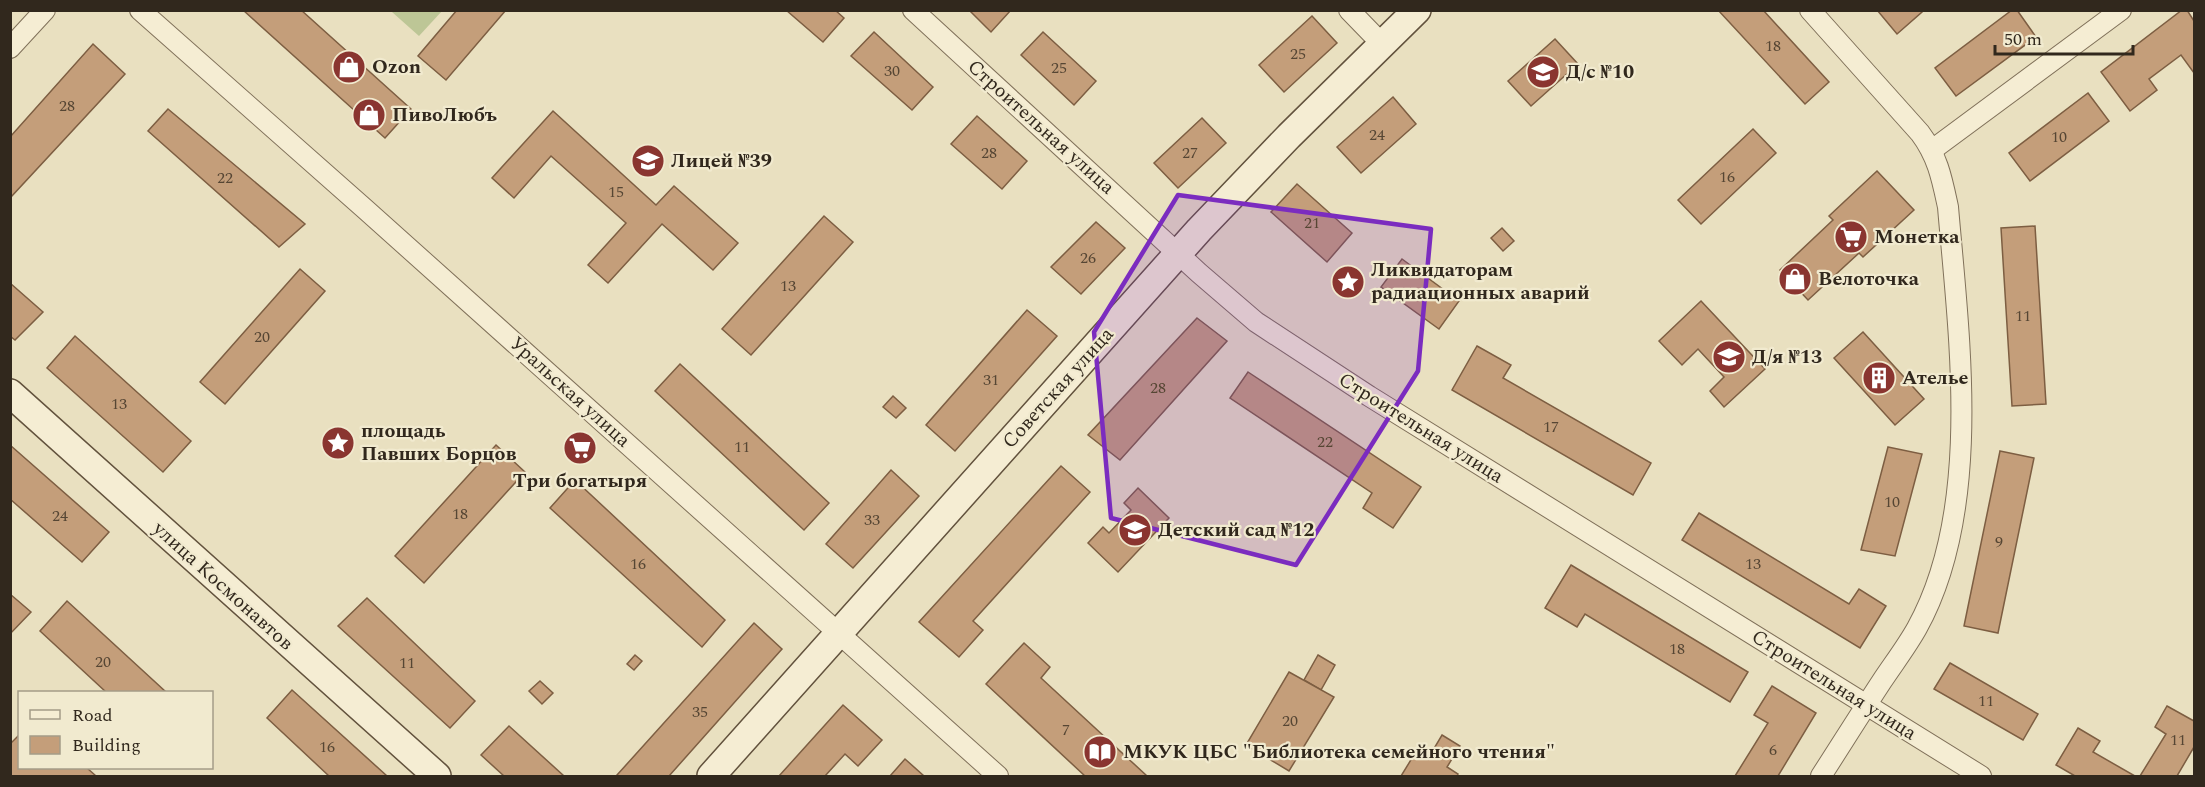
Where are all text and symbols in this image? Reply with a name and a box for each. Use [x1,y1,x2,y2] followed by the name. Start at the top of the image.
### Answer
[1995,18,2133,56] scale bar
[2004,26,2042,53] text: 50 m
[1765,34,1781,58] house number: 18
[1290,42,1306,66] house number: 25
[331,49,367,85] shop icon: Ozon
[372,52,421,82] place label: Ozon
[960,52,1122,202] street label: Строительная улица
[1525,54,1561,90] school or university icon: Д/с №10
[1051,56,1067,80] house number: 25
[1566,57,1634,87] place label: Д/с №10
[884,59,900,83] house number: 30
[59,94,75,118] house number: 28
[351,97,387,133] shop icon: ПивоЛюбъ
[392,100,497,130] place label: ПивоЛюбъ
[1369,123,1385,147] house number: 24
[2051,125,2067,149] house number: 10
[981,141,997,165] house number: 28
[1182,141,1198,165] house number: 27
[630,143,666,179] school or university icon: Лицей №39
[671,146,772,176] place label: Лицей №39
[1719,165,1735,189] house number: 16
[217,166,233,190] house number: 22
[608,180,624,204] house number: 15
[1304,211,1320,235] house number: 21
[1833,219,1869,255] supermarket icon: Монетка
[1874,222,1960,252] place label: Монетка
[1080,246,1096,270] house number: 26
[1371,255,1590,308] place label: Ликвидаторам радиационных аварий
[1777,261,1813,297] shop icon: Велоточка
[1330,264,1366,300] place icon: Ликвидаторам радиационных аварий
[1818,264,1920,294] place label: Велоточка
[780,274,796,298] house number: 13
[2015,304,2031,328] house number: 11
[995,320,1121,455] street label: Советская улица
[254,325,270,349] house number: 20
[503,329,637,455] street label: Уральская улица
[1711,339,1747,375] school or university icon: Д/я №13
[1752,342,1822,372] place label: Д/я №13
[1861,360,1897,396] building icon: Ателье
[1902,363,1969,393] place label: Ателье
[1333,365,1510,491] street label: Строительная улица
[983,368,999,392] house number: 31
[1150,376,1166,400] house number: 28
[111,392,127,416] house number: 13
[1543,415,1559,439] house number: 17
[361,416,516,469] place label: площадь Павших Борцов
[320,425,356,461] place icon: площадь Павших Борцов
[562,430,598,466] supermarket icon: Три богатыря
[1317,430,1333,454] house number: 22
[734,435,750,459] house number: 11
[513,466,648,496] place label: Три богатыря
[1884,490,1900,514] house number: 10
[452,502,468,526] house number: 18
[52,504,68,528] house number: 24
[864,508,880,532] house number: 33
[1117,512,1153,548] school or university icon: Детский сад №12
[145,514,300,658] street label: улица Космонавтов
[1158,515,1314,545] place label: Детский сад №12
[1995,530,2003,554] house number: 9
[630,552,646,576] house number: 16
[1745,552,1761,576] house number: 13
[1746,622,1923,748] street label: Строительная улица
[1669,637,1685,661] house number: 18
[95,650,111,674] house number: 20
[399,651,415,675] house number: 11
[1978,689,1994,713] house number: 11
[18,691,213,769] legend
[692,700,708,724] house number: 35
[72,702,113,729] text: Road
[1282,709,1298,733] house number: 20
[1062,718,1070,742] house number: 7
[2170,728,2186,752] house number: 11
[72,732,141,759] text: Building
[1082,734,1118,770] library icon: МКУК ЦБС "Библиотека семейного чтения"
[319,735,335,759] house number: 16
[1123,737,1555,767] place label: МКУК ЦБС "Библиотека семейного чтения"
[1769,738,1777,762] house number: 6

